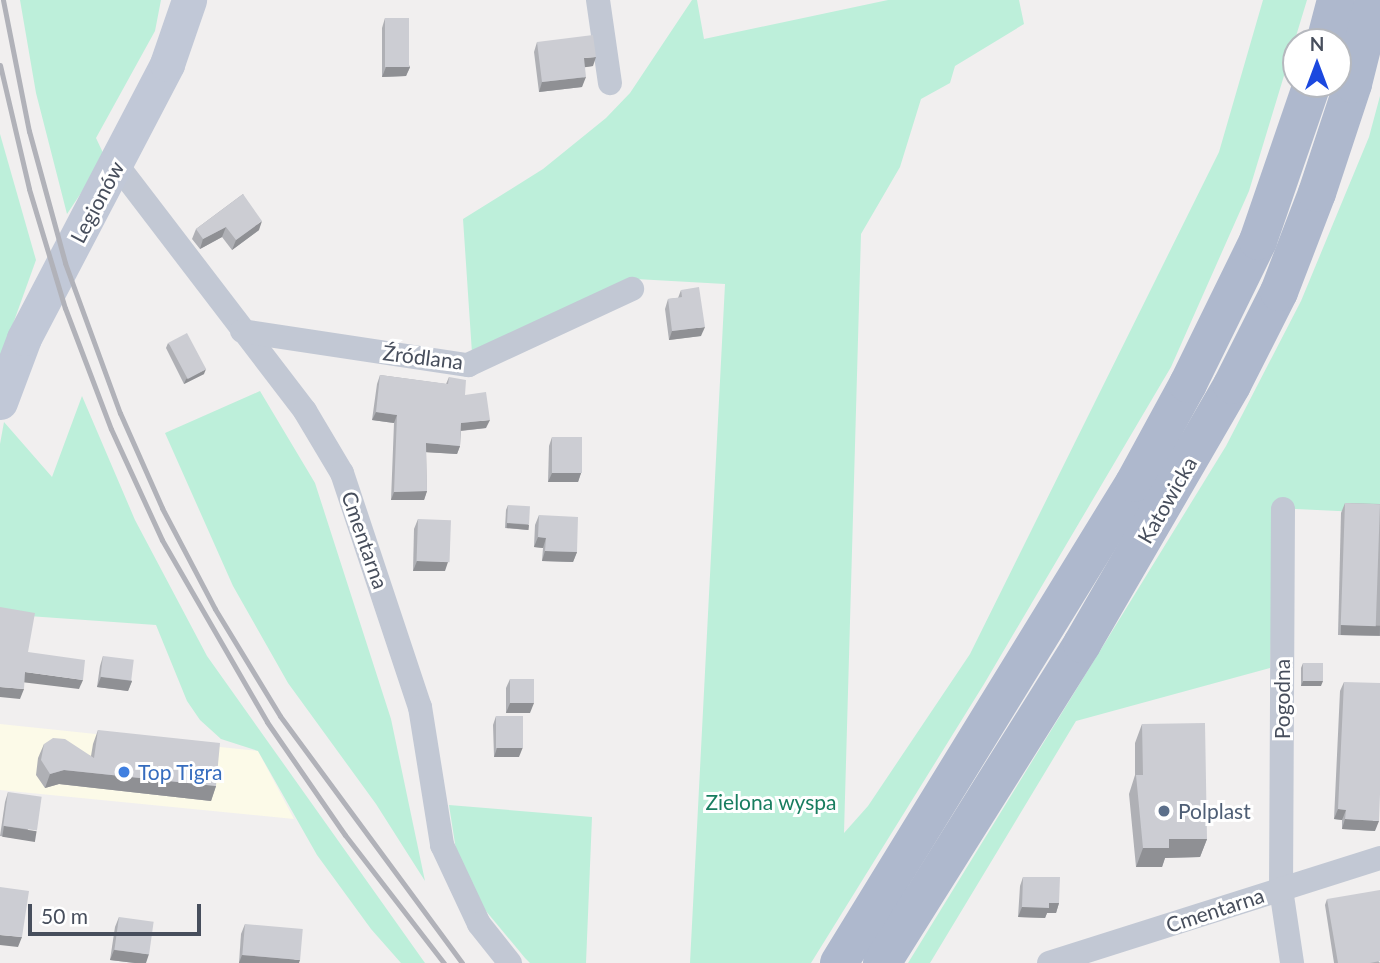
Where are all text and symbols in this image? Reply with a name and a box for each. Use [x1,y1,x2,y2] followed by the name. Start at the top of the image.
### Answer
[1282,28,1352,98] north arrow
[1310,32,1324,55] text: N
[65,157,129,247] street label: Legionów
[381,340,465,374] street label: Źródlana
[1132,452,1202,548] street label: Katowicka
[337,488,393,592] street label: Cmentarna
[1269,659,1295,739] street label: Pogodna
[138,759,223,785] place label: Top Tigra
[116,764,132,780] marker: Top Tigra
[705,789,837,815] park label: Zielona wyspa
[1178,798,1251,824] place label: Polplast
[1156,803,1172,819] marker: Polplast
[1163,882,1267,938] street label: Cmentarna
[32,890,205,934] scale bar
[41,903,88,928] text: 50 m

